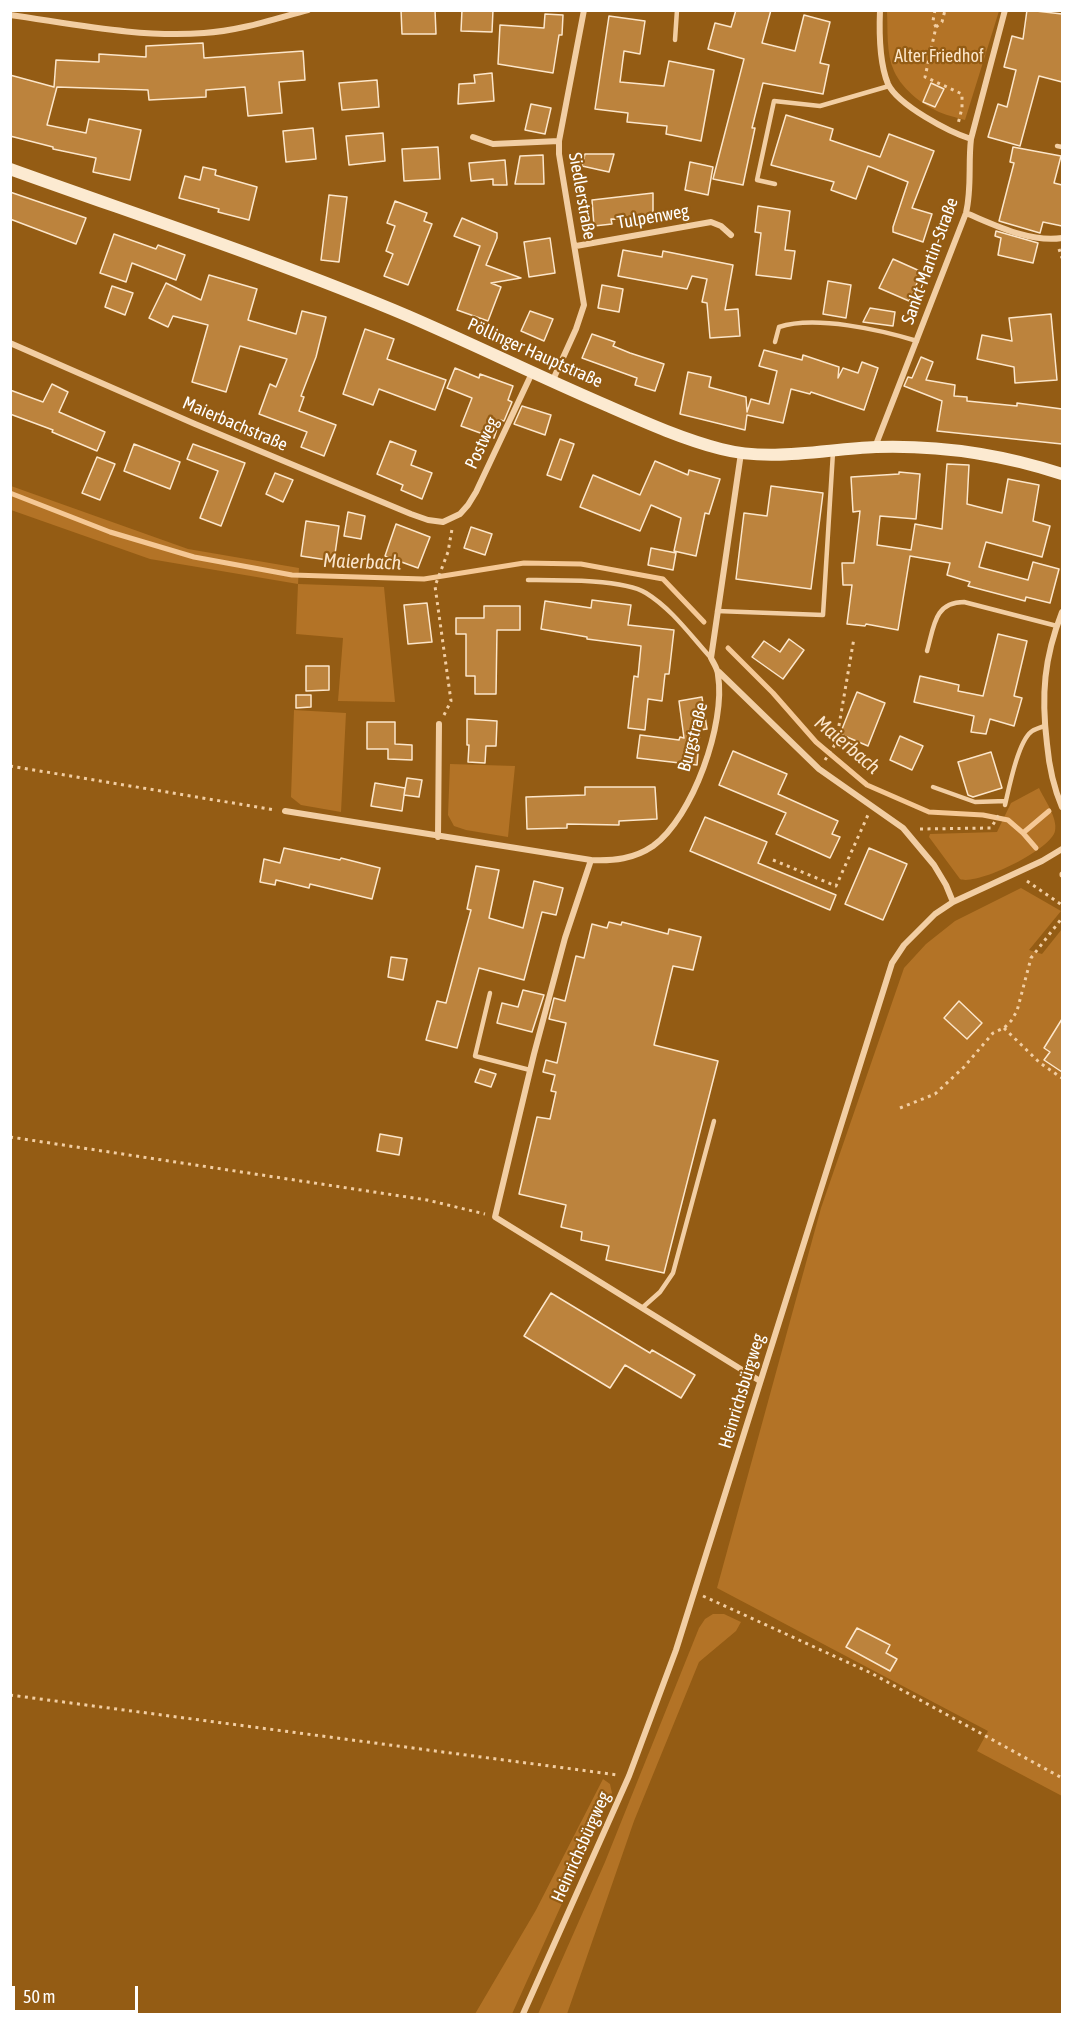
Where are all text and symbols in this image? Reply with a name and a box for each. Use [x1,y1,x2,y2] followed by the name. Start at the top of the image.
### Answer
[894,45,984,67] park label: Alter Friedhof
[564,151,600,241] street label: Siedlerstraße
[897,195,963,327] street label: Sankt-Martin-Straße
[615,200,691,234] street label: Tulpenweg
[464,314,606,392] street label: Pöllinger Hauptstraße
[179,392,291,456] street label: Maierbachstraße
[461,413,503,473] street label: Postweg
[323,549,401,575] water label: Maierbach
[673,700,713,774] street label: Burgstraße
[809,711,885,779] water label: Maierbach
[714,1331,770,1451] street label: Heinrichsbürgweg
[547,1788,615,1906] street label: Heinrichsbürgweg
[15,1974,141,2012] scale bar
[23,1986,55,2007] text: 50 m

